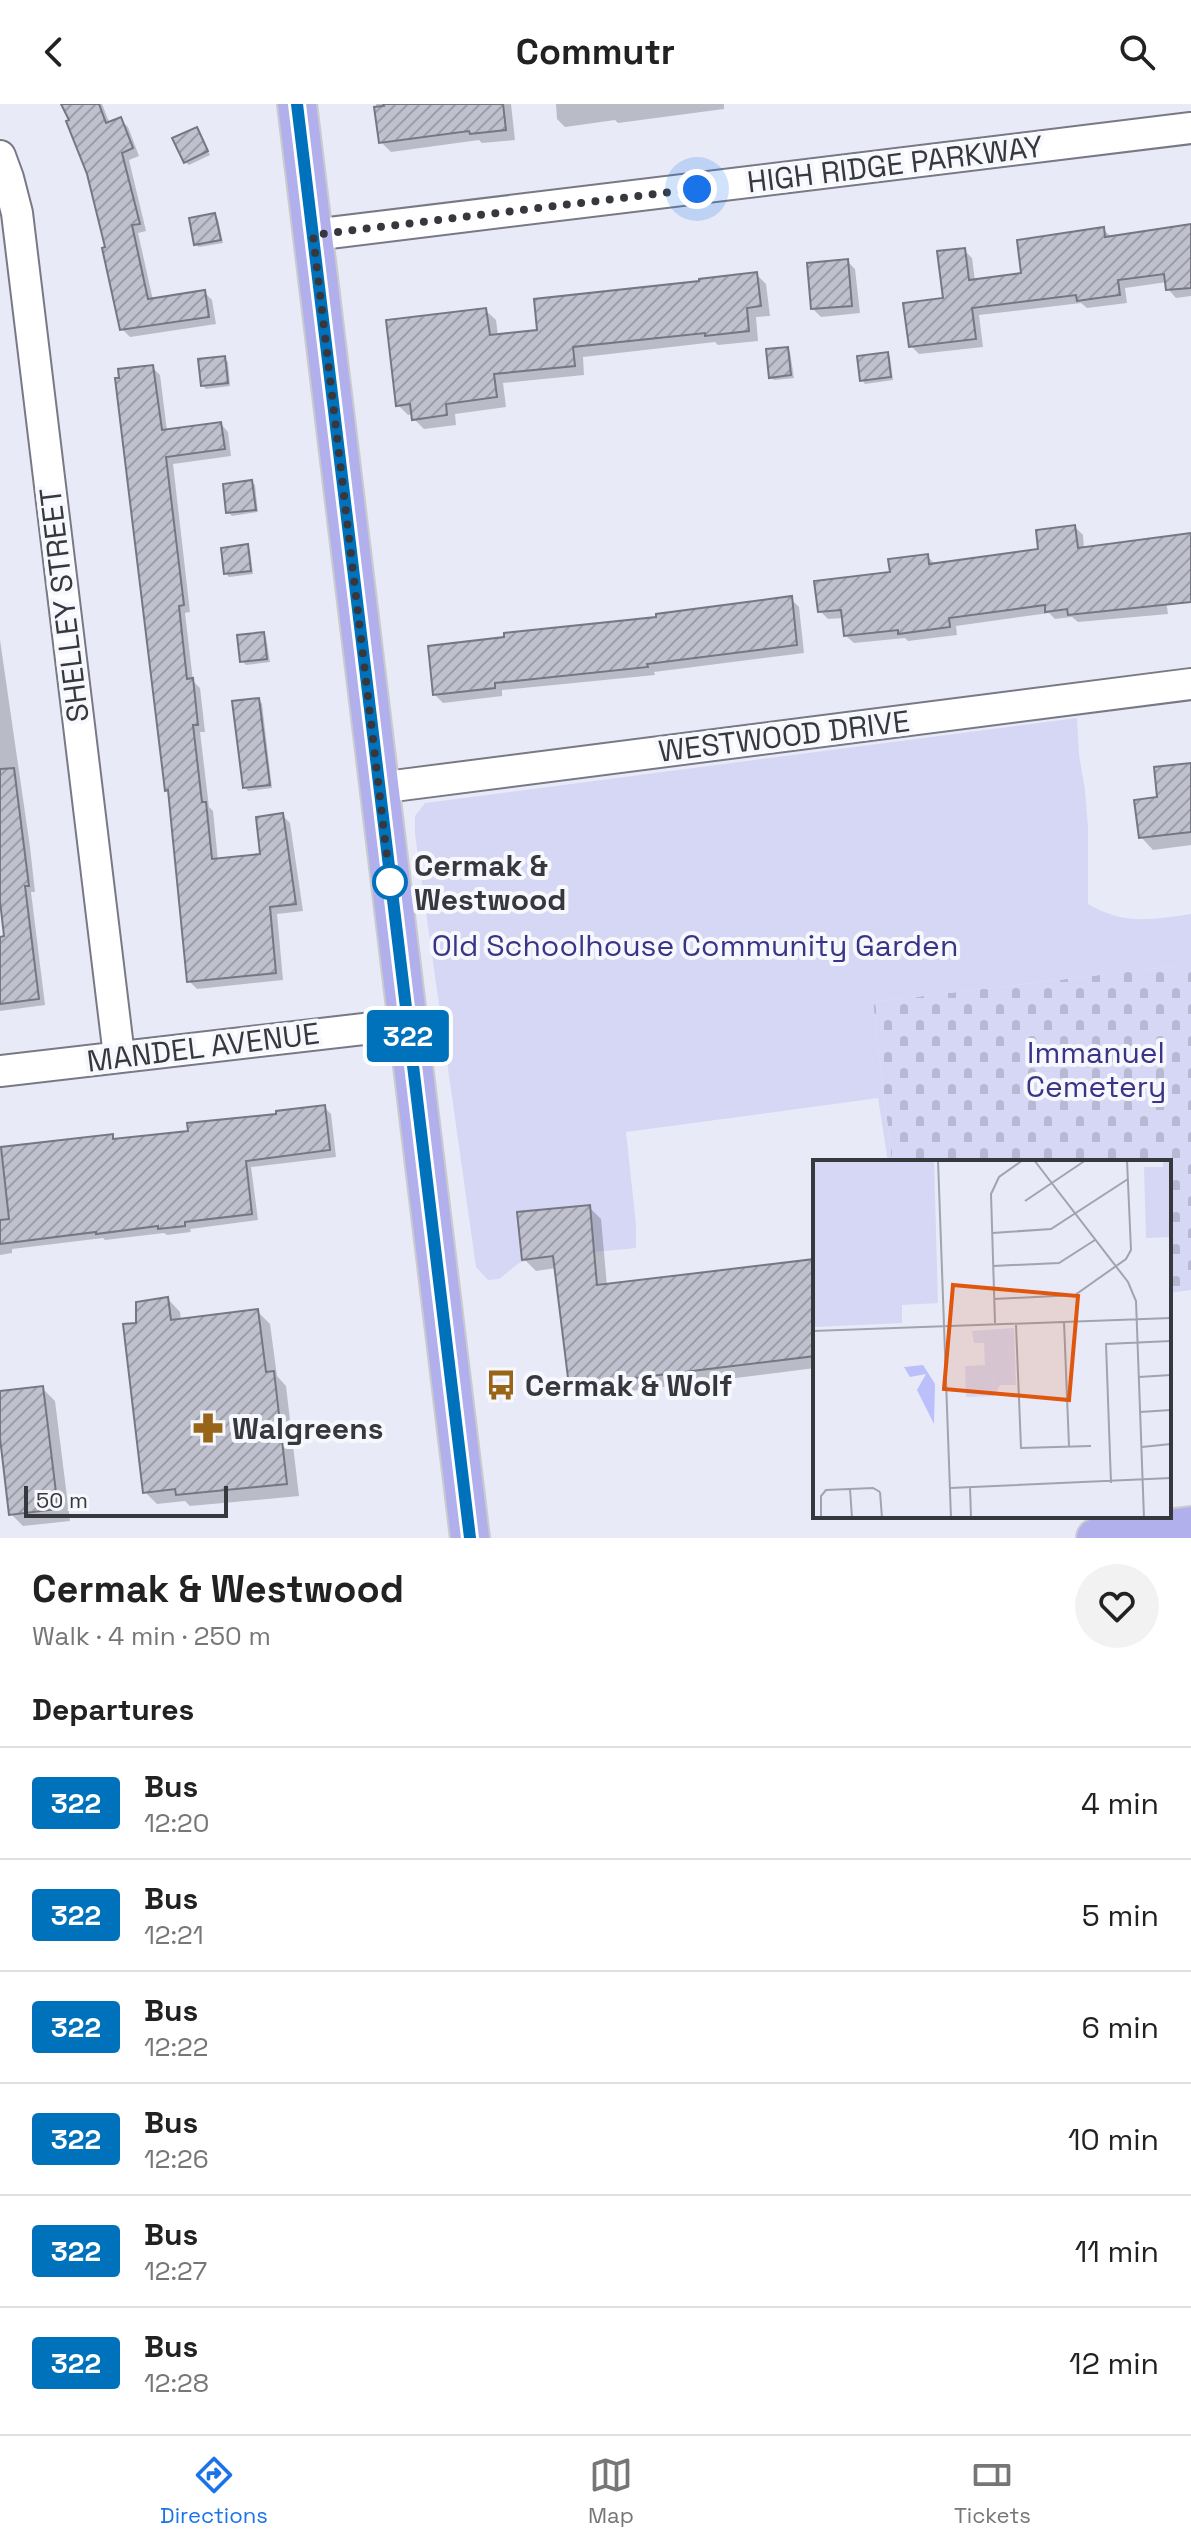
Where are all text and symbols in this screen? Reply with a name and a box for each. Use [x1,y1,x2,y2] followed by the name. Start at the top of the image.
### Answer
[516,29,675,75] text: Commutr
[32,30,76,74] icon: back
[1115,30,1159,74] icon: search
[745,127,1045,201] street label: HIGH RIDGE PARKWAY
[677,169,717,209] your location
[30,486,98,724] street label: SHELLEY STREET
[656,701,912,771] street label: WESTWOOD DRIVE
[414,846,567,919] place label: Cermak & Westwood
[373,865,407,899] marker: Cermak & Westwood
[432,926,958,965] park label: Old Schoolhouse Community Garden
[362,1010,454,1062] line badge: 322
[84,1013,322,1081] street label: MANDEL AVENUE
[383,1018,433,1054] text: 322
[1026,1033,1166,1106] park label: Immanuel Cemetery
[813,1160,1171,1518] inset map
[525,1366,732,1405] place label: Cermak & Wolf
[484,1368,518,1402] bus stop icon: Cermak & Wolf
[232,1409,383,1448] place label: Walgreens
[191,1411,225,1445] pharmacy icon: Walgreens
[24,1482,228,1518] scale bar
[36,1486,88,1514] text: 50 m
[1075,1564,1159,1648] button: heart
[32,1565,404,1613] text: Cermak & Westwood
[32,1619,271,1653] text: Walk · 4 min · 250 m
[32,1690,194,1729] text: Departures
[144,1767,198,1806] text: Bus
[1081,1784,1159,1823] text: 4 min
[51,1785,101,1821] text: 322
[144,1806,209,1840] text: 12:20
[144,1879,198,1918] text: Bus
[1082,1896,1159,1935] text: 5 min
[51,1897,101,1933] text: 322
[144,1918,204,1952] text: 12:21
[144,1991,198,2030] text: Bus
[1081,2008,1159,2047] text: 6 min
[51,2009,101,2045] text: 322
[144,2030,208,2064] text: 12:22
[144,2103,198,2142] text: Bus
[1068,2120,1159,2159] text: 10 min
[51,2121,101,2157] text: 322
[144,2142,209,2176] text: 12:26
[144,2215,198,2254] text: Bus
[1075,2232,1159,2271] text: 11 min
[51,2233,101,2269] text: 322
[144,2254,207,2288] text: 12:27
[144,2327,198,2366] text: Bus
[1069,2344,1159,2383] text: 12 min
[51,2345,101,2381] text: 322
[144,2366,209,2400] text: 12:28
[160,2453,268,2529] tab: Directions
[588,2453,634,2529] tab: Map
[954,2453,1031,2529] tab: Tickets

